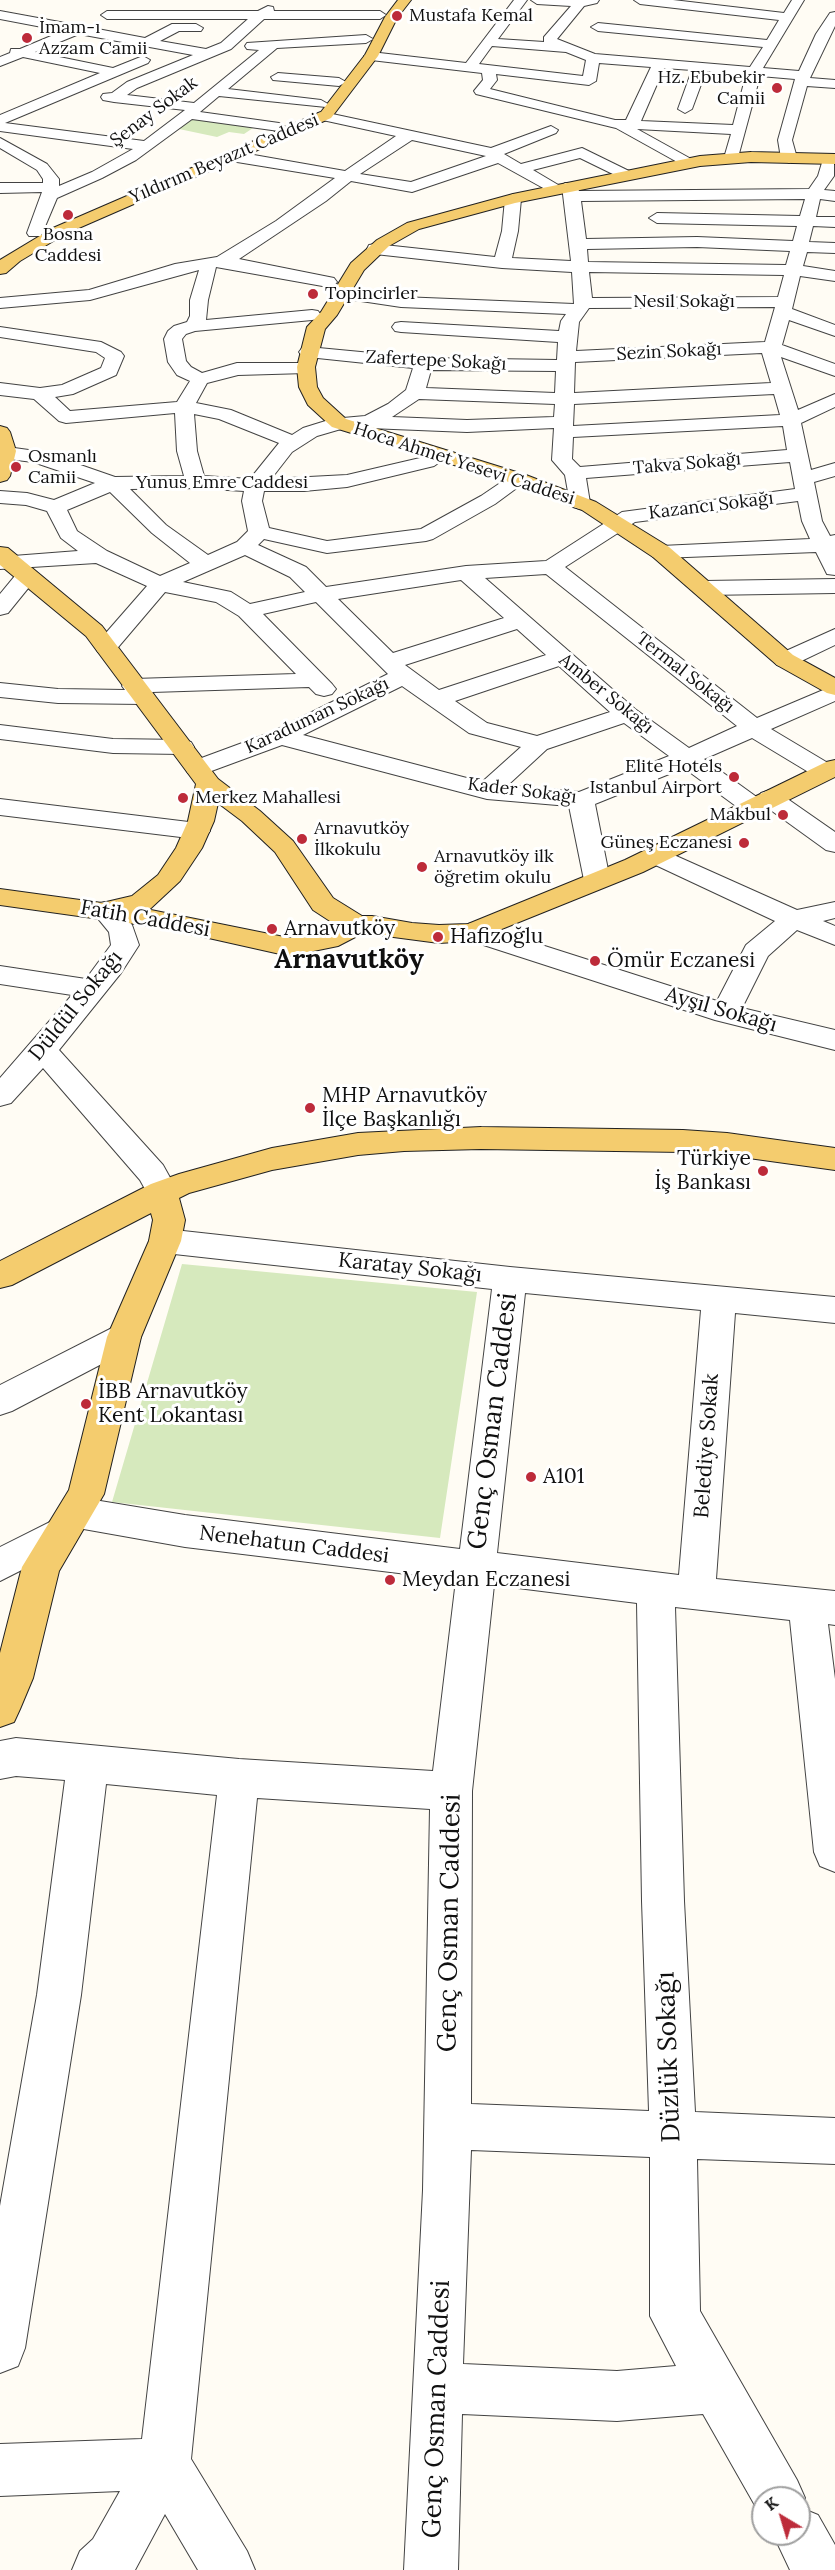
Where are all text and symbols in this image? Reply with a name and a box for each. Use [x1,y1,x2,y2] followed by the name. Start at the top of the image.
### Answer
[409,5,533,27] place label: Mustafa Kemal
[390,9,404,23] marker: Mustafa Kemal
[39,17,147,60] place label: İmam-ı Azzam Camii
[20,31,34,45] marker: İmam-ı Azzam Camii
[658,67,765,110] place label: Hz. Ebubekir Camii
[106,72,202,152] street label: Şenay Sokak
[770,81,784,95] marker: Hz. Ebubekir Camii
[126,109,322,209] street label: Yıldırım Beyazıt Caddesi
[61,208,75,222] marker: Bosna Caddesi
[35,224,101,266] place label: Bosna Caddesi
[325,283,418,305] place label: Topincirler
[306,287,320,301] marker: Topincirler
[633,291,735,313] street label: Nesil Sokağı
[616,338,722,366] street label: Sezin Sokağı
[365,347,507,375] street label: Zafertepe Sokağı
[351,418,577,510] street label: Hoca Ahmet Yesevi Caddesi
[28,446,97,488] place label: Osmanlı Camii
[632,449,742,479] street label: Takva Sokağı
[9,460,23,474] marker: Osmanlı Camii
[136,472,308,494] street label: Yunus Emre Caddesi
[647,488,775,524] street label: Kazancı Sokağı
[632,628,738,718] street label: Termal Sokağı
[554,649,658,739] street label: Amber Sokağı
[242,673,392,759] street label: Karaduman Sokağı
[589,756,722,798] place label: Elite Hotels Istanbul Airport
[727,770,741,784] marker: Elite Hotels Istanbul Airport
[466,774,578,808] street label: Kader Sokağı
[195,787,341,809] place label: Merkez Mahallesi
[176,791,190,805] marker: Merkez Mahallesi
[709,804,771,826] place label: Makbul
[776,808,790,822] marker: Makbul
[314,818,409,860] place label: Arnavutköy İlkokulu
[295,832,309,846] marker: Arnavutköy İlkokulu
[601,832,732,854] place label: Güneş Eczanesi
[737,836,751,850] marker: Güneş Eczanesi
[434,846,554,888] place label: Arnavutköy ilk öğretim okulu
[415,860,429,874] marker: Arnavutköy ilk öğretim okulu
[78,895,212,943] street label: Fatih Caddesi
[284,916,395,942] place label: Arnavutköy
[265,922,279,936] marker: Arnavutköy
[450,924,543,950] place label: Hafizoğlu
[431,930,445,944] marker: Hafizoğlu
[274,944,424,976] district label: Arnavutköy
[24,946,128,1066] street label: Düldül Sokağı
[607,948,755,974] place label: Ömür Eczanesi
[588,954,602,968] marker: Ömür Eczanesi
[662,982,780,1038] street label: Ayşıl Sokağı
[322,1083,487,1133] place label: MHP Arnavutköy İlçe Başkanlığı
[303,1101,317,1115] marker: MHP Arnavutköy İlçe Başkanlığı
[655,1146,751,1196] place label: Türkiye İş Bankası
[756,1164,770,1178] marker: Türkiye İş Bankası
[337,1248,483,1288] street label: Karatay Sokağı
[462,1291,524,1551] street label: Genç Osman Caddesi
[689,1373,725,1519] street label: Belediye Sokak
[98,1379,248,1429] place label: İBB Arnavutköy Kent Lokantası
[79,1397,93,1411] marker: İBB Arnavutköy Kent Lokantası
[543,1464,584,1490] place label: A101
[524,1470,538,1484] marker: A101
[198,1521,390,1569] street label: Nenehatun Caddesi
[402,1567,570,1593] place label: Meydan Eczanesi
[383,1573,397,1587] marker: Meydan Eczanesi
[432,1794,468,2052] street label: Genç Osman Caddesi
[650,1971,688,2143] street label: Düzlük Sokağı
[417,2279,457,2539] street label: Genç Osman Caddesi
[751,2486,811,2546] north arrow
[760,2492,782,2515] text: K

